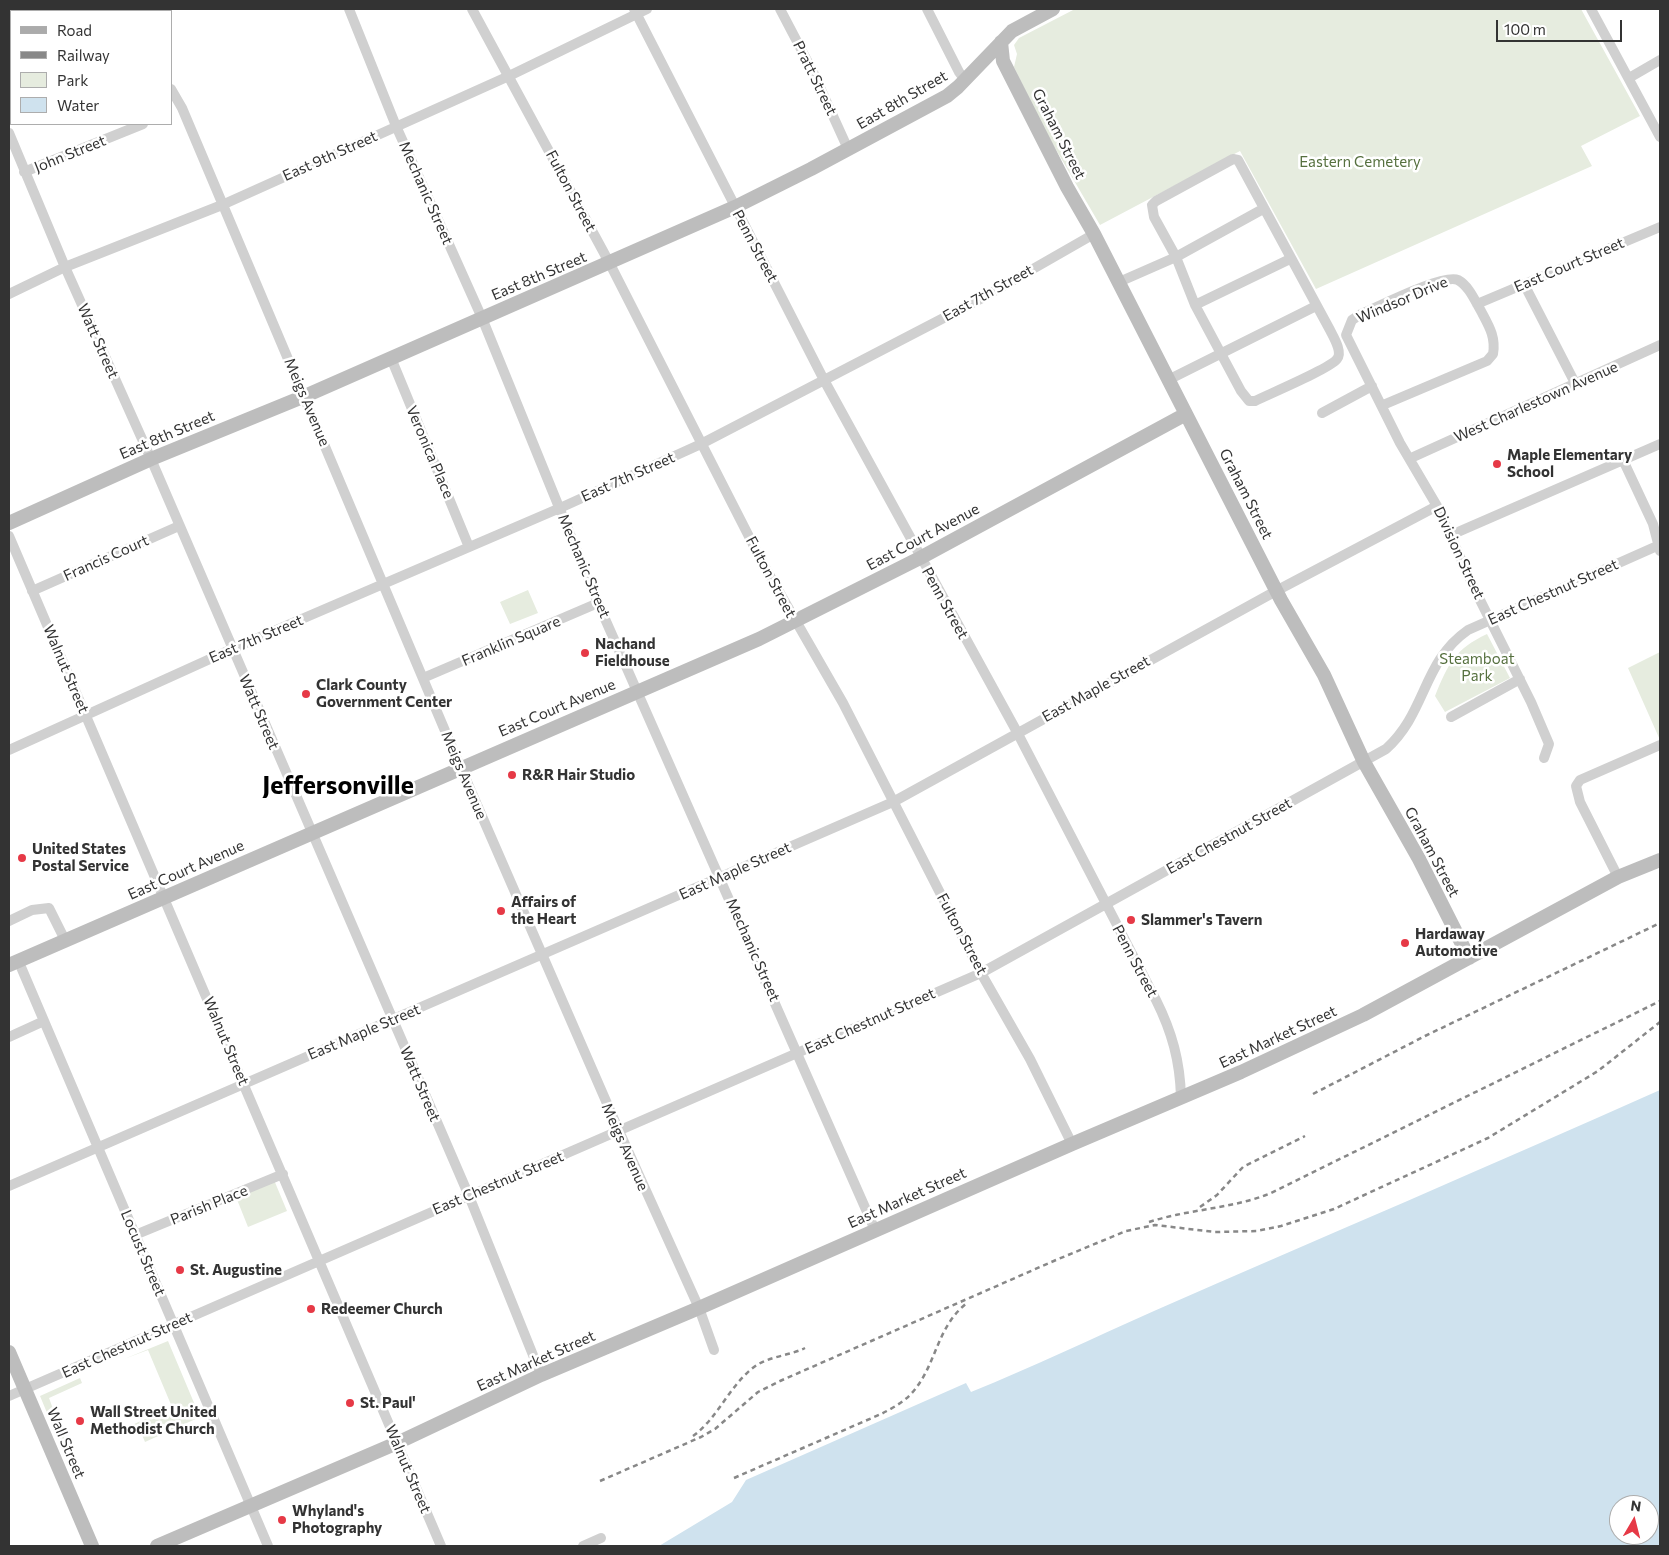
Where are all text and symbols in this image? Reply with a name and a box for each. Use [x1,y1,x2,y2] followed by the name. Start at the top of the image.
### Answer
[10,10,172,125] legend
[1499,10,1625,42] scale bar
[1504,20,1546,38] text: 100 m
[57,21,92,39] text: Road
[789,38,841,118] street label: Pratt Street
[57,46,110,64] text: Railway
[853,67,951,133] street label: East 8th Street
[57,71,88,89] text: Park
[1028,86,1090,182] street label: Graham Street
[57,96,99,114] text: Water
[280,127,380,185] street label: East 9th Street
[31,131,109,177] street label: John Street
[395,139,457,247] street label: Mechanic Street
[542,147,600,235] street label: Fulton Street
[1299,153,1421,171] park label: Eastern Cemetery
[728,207,782,285] street label: Penn Street
[1511,234,1627,296] street label: East Court Street
[489,248,589,304] street label: East 8th Street
[940,261,1036,325] street label: East 7th Street
[1354,273,1450,327] street label: Windsor Drive
[74,301,122,381] street label: Watt Street
[280,355,334,449] street label: Meigs Avenue
[1451,358,1621,446] street label: West Charlestown Avenue
[402,403,458,501] street label: Veronica Place
[117,407,217,463] street label: East 8th Street
[1215,446,1277,542] street label: Graham Street
[1507,446,1632,481] place label: Maple Elementary School
[578,448,678,506] street label: East 7th Street
[1491,458,1503,470] marker: Maple Elementary School
[864,500,982,574] street label: East Court Avenue
[1430,504,1488,602] street label: Division Street
[554,511,614,621] street label: Mechanic Street
[61,531,151,585] street label: Francis Court
[742,533,800,621] street label: Fulton Street
[1485,555,1621,629] street label: East Chestnut Street
[918,564,972,642] street label: Penn Street
[206,611,306,667] street label: East 7th Street
[459,612,563,670] street label: Franklin Square
[39,622,93,716] street label: Walnut Street
[595,635,670,670] place label: Nachand Fieldhouse
[579,647,591,659] marker: Nachand Fieldhouse
[1439,650,1515,685] park label: Steamboat Park
[1039,652,1153,726] street label: East Maple Street
[235,672,283,752] street label: Watt Street
[496,675,618,741] street label: East Court Avenue
[316,676,452,711] place label: Clark County Government Center
[300,688,312,700] marker: Clark County Government Center
[437,728,491,822] street label: Meigs Avenue
[522,766,635,784] place label: R&R Hair Studio
[506,769,518,781] marker: R&R Hair Studio
[262,771,414,801] district label: Jeffersonville
[1163,794,1295,878] street label: East Chestnut Street
[1401,804,1463,900] street label: Graham Street
[125,836,247,904] street label: East Court Avenue
[676,838,794,904] street label: East Maple Street
[32,840,129,875] place label: United States Postal Service
[16,852,28,864] marker: United States Postal Service
[933,890,991,978] street label: Fulton Street
[511,893,576,928] place label: Affairs of the Heart
[722,896,784,1004] street label: Mechanic Street
[495,905,507,917] marker: Affairs of the Heart
[1141,911,1262,929] place label: Slammer's Tavern
[1125,914,1137,926] marker: Slammer's Tavern
[1108,922,1162,1000] street label: Penn Street
[1415,925,1498,960] place label: Hardaway Automotive
[1399,937,1411,949] marker: Hardaway Automotive
[802,984,938,1058] street label: East Chestnut Street
[199,994,253,1088] street label: Walnut Street
[305,1000,423,1064] street label: East Maple Street
[1216,1002,1340,1072] street label: East Market Street
[396,1044,444,1124] street label: Watt Street
[598,1100,652,1194] street label: Meigs Avenue
[430,1147,566,1219] street label: East Chestnut Street
[845,1164,969,1232] street label: East Market Street
[168,1181,250,1229] street label: Parish Place
[117,1207,169,1299] street label: Locust Street
[190,1261,282,1279] place label: St. Augustine
[174,1264,186,1276] marker: St. Augustine
[321,1300,443,1318] place label: Redeemer Church
[305,1303,317,1315] marker: Redeemer Church
[59,1308,195,1382] street label: East Chestnut Street
[474,1327,598,1395] street label: East Market Street
[360,1394,416,1412] place label: St. Paul'
[344,1397,356,1409] marker: St. Paul'
[90,1403,217,1438] place label: Wall Street United Methodist Church
[43,1405,89,1481] street label: Wall Street
[74,1415,86,1427] marker: Wall Street United Methodist Church
[381,1422,435,1516] street label: Walnut Street
[1609,1495,1659,1545] north arrow
[1630,1496,1642,1515] text: N
[292,1502,382,1537] place label: Whyland's Photography
[276,1514,288,1526] marker: Whyland's Photography

